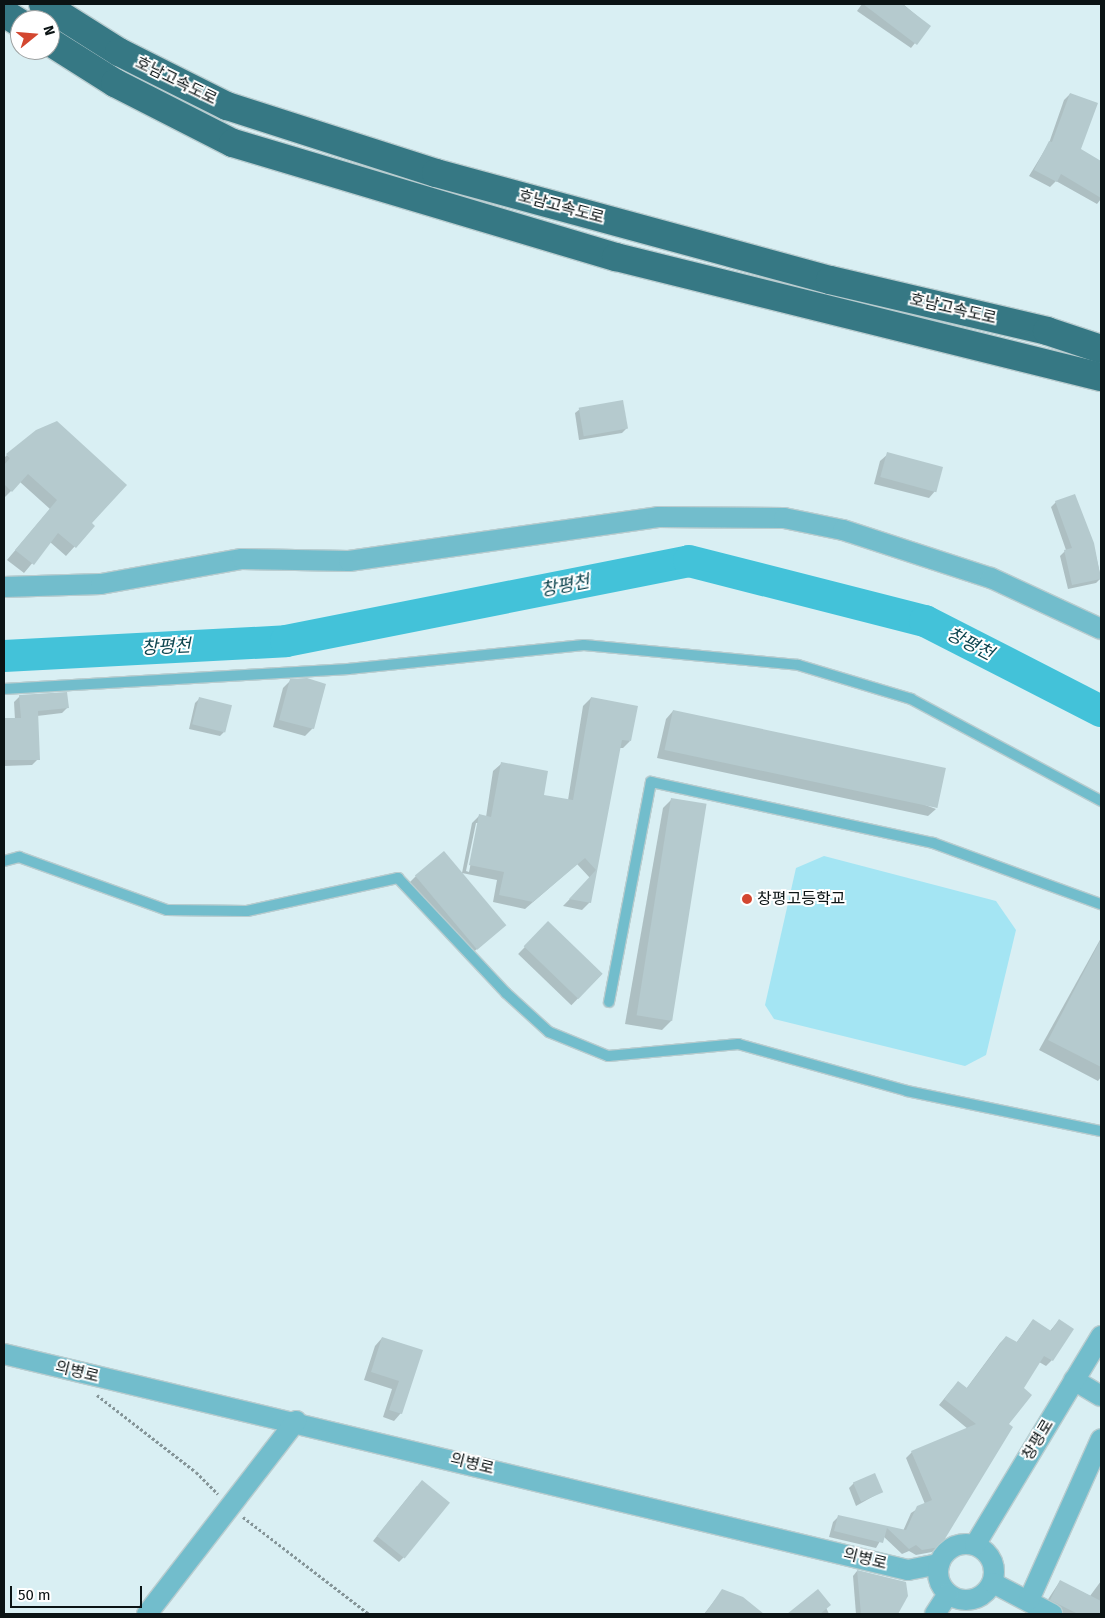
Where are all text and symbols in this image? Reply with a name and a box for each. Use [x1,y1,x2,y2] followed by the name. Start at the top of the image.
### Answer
[10,10,60,60] north arrow
[39,24,58,38] text: N
[132,53,220,109] street label: 호남고속도로
[516,186,606,228] street label: 호남고속도로
[908,290,998,328] street label: 호남고속도로
[539,571,591,601] water label: 창평천
[943,623,997,665] water label: 창평천
[141,635,191,659] water label: 창평천
[757,889,845,909] place label: 창평고등학교
[741,893,753,905] marker: 창평고등학교
[53,1357,101,1387] street label: 의병로
[1018,1416,1058,1464] street label: 창평로
[448,1449,496,1479] street label: 의병로
[841,1544,889,1574] street label: 의병로
[12,1576,145,1608] scale bar
[18,1586,51,1604] text: 50 m

